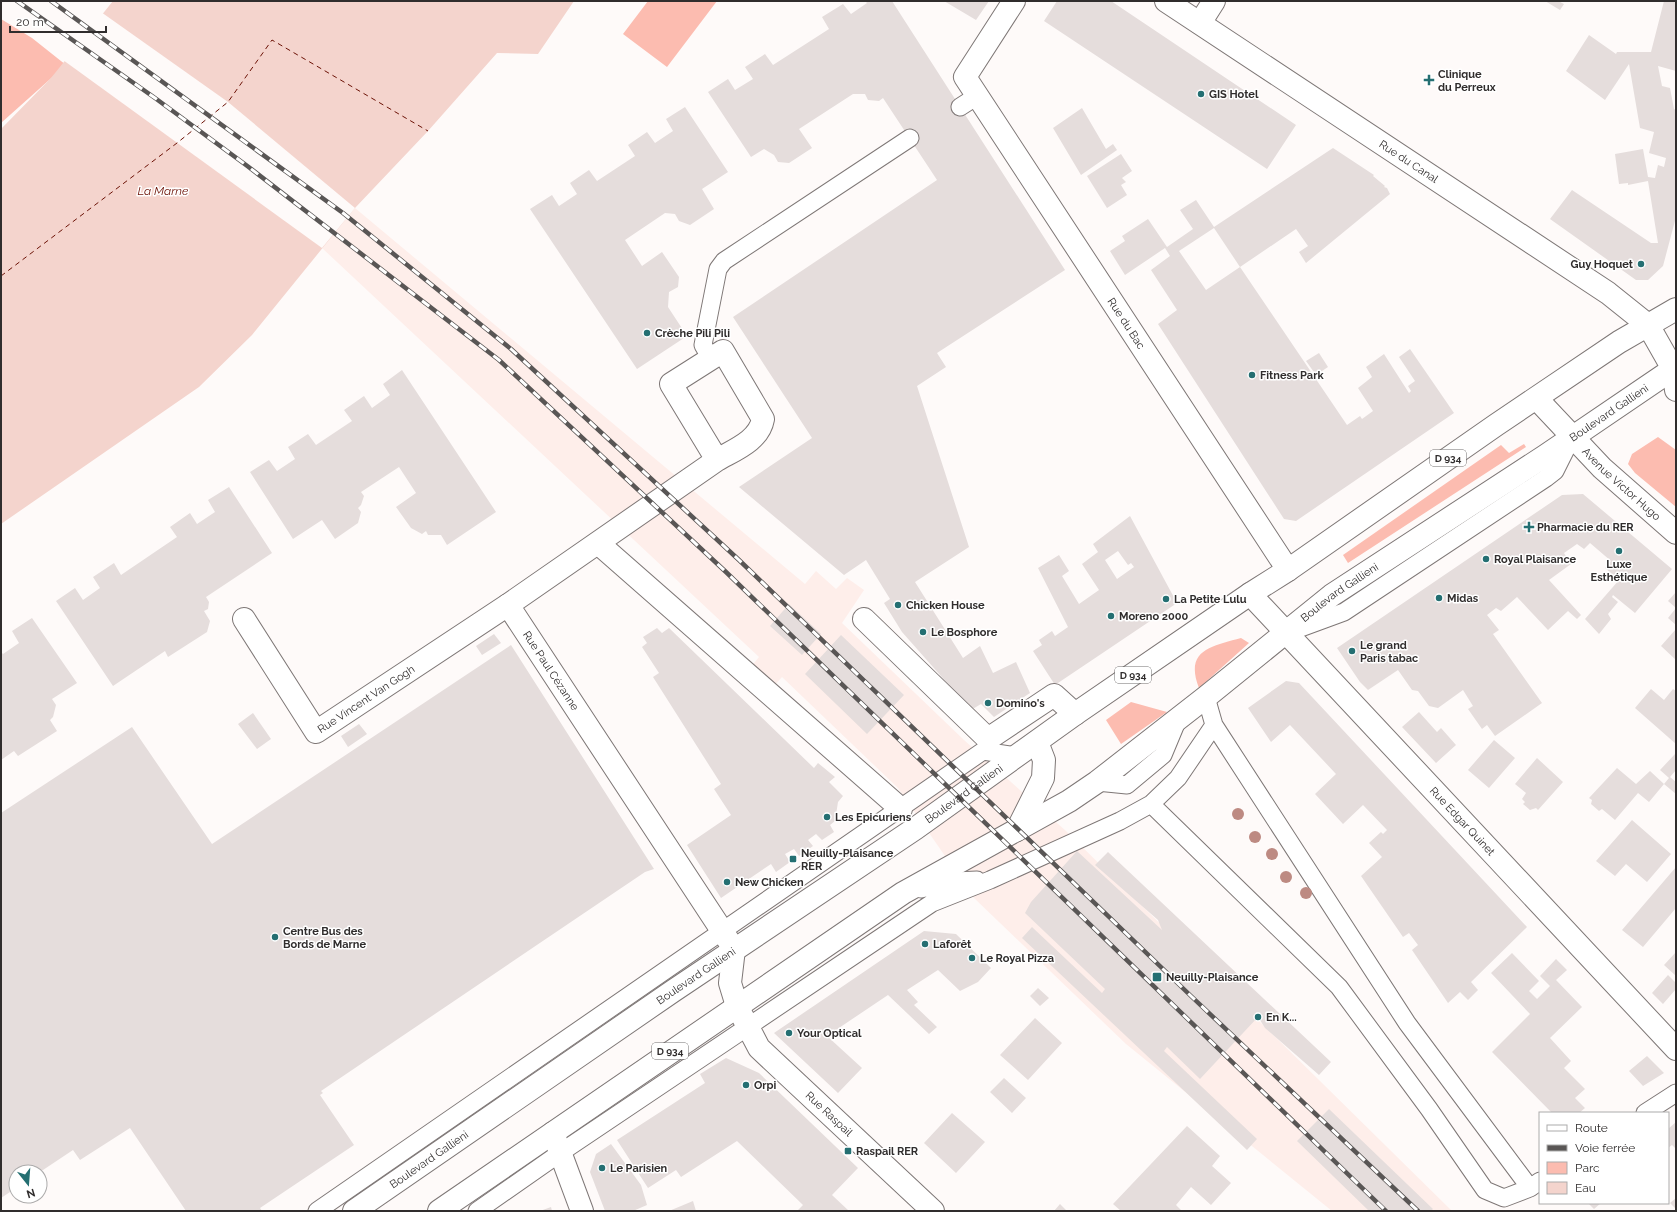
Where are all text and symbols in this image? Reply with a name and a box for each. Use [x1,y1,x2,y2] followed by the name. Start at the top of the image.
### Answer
[10,8,106,34] scale bar
[16,15,44,29] text: 20 m
[1438,68,1496,94] place label: Clinique du Perreux
[1423,74,1435,86] marker: Clinique du Perreux
[1209,88,1259,101] place label: GIS Hotel
[1196,89,1206,99] marker: GIS Hotel
[1377,137,1441,186] street label: Rue du Canal
[138,184,189,198] water label: La Marne
[1571,258,1634,271] place label: Guy Hoquet
[1636,259,1646,269] marker: Guy Hoquet
[1105,295,1148,351] street label: Rue du Bac
[655,327,730,340] place label: Crèche Pili Pili
[642,328,652,338] marker: Crèche Pili Pili
[1260,369,1324,382] place label: Fitness Park
[1247,370,1257,380] marker: Fitness Park
[1567,381,1651,444] street label: Boulevard Gallieni
[1580,445,1664,523] street label: Avenue Victor Hugo
[1430,450,1466,466] road number: D 934
[1537,521,1634,534] place label: Pharmacie du RER
[1524,522,1534,532] marker: Pharmacie du RER
[1614,546,1624,556] marker: Luxe Esthétique
[1494,553,1577,566] place label: Royal Plaisance
[1481,554,1491,564] marker: Royal Plaisance
[1591,558,1648,584] place label: Luxe Esthétique
[1298,560,1381,624] street label: Boulevard Gallieni
[1447,592,1479,605] place label: Midas
[1174,593,1247,606] place label: La Petite Lulu
[1434,593,1444,603] marker: Midas
[1161,594,1171,604] marker: La Petite Lulu
[906,599,985,612] place label: Chicken House
[893,600,903,610] marker: Chicken House
[1119,610,1189,623] place label: Moreno 2000
[1106,611,1116,621] marker: Moreno 2000
[931,626,998,639] place label: Le Bosphore
[918,627,928,637] marker: Le Bosphore
[520,628,582,713] street label: Rue Paul Cézanne
[1360,639,1418,665] place label: Le grand Paris tabac
[1347,646,1357,656] marker: Le grand Paris tabac
[315,662,417,736] street label: Rue Vincent Van Gogh
[1115,667,1151,683] road number: D 934
[996,697,1045,710] place label: Domino's
[983,698,993,708] marker: Domino's
[923,761,1005,826] street label: Boulevard Gallieni
[1427,784,1498,858] street label: Rue Edgar Quinet
[835,811,912,824] place label: Les Epicuriens
[822,812,832,822] marker: Les Epicuriens
[801,847,894,873] place label: Neuilly-Plaisance RER
[788,854,798,864] marker: Neuilly-Plaisance RER
[735,876,804,889] place label: New Chicken
[722,877,732,887] marker: New Chicken
[283,925,367,951] place label: Centre Bus des Bords de Marne
[270,932,280,942] marker: Centre Bus des Bords de Marne
[933,938,972,951] place label: Laforêt
[920,939,930,949] marker: Laforêt
[654,945,738,1007] street label: Boulevard Gallieni
[980,952,1054,965] place label: Le Royal Pizza
[967,953,977,963] marker: Le Royal Pizza
[1151,971,1163,983] marker: Neuilly-Plaisance
[1166,971,1259,984] place label: Neuilly-Plaisance
[1266,1011,1297,1024] place label: En K...
[1253,1012,1263,1022] marker: En K...
[797,1027,862,1040] place label: Your Optical
[784,1028,794,1038] marker: Your Optical
[652,1043,688,1059] road number: D 934
[754,1079,776,1092] place label: Orpi
[741,1080,751,1090] marker: Orpi
[803,1089,855,1139] street label: Rue Raspail
[1539,1112,1669,1204] legend
[1575,1121,1608,1135] text: Route
[387,1128,471,1191] street label: Boulevard Gallieni
[1575,1141,1635,1155] text: Voie ferrée
[856,1145,919,1158] place label: Raspail RER
[843,1146,853,1156] marker: Raspail RER
[1575,1161,1600,1175] text: Parc
[610,1162,668,1175] place label: Le Parisien
[597,1163,607,1173] marker: Le Parisien
[8,1164,48,1204] north arrow
[1575,1181,1596,1195] text: Eau
[25,1186,37,1201] text: N

